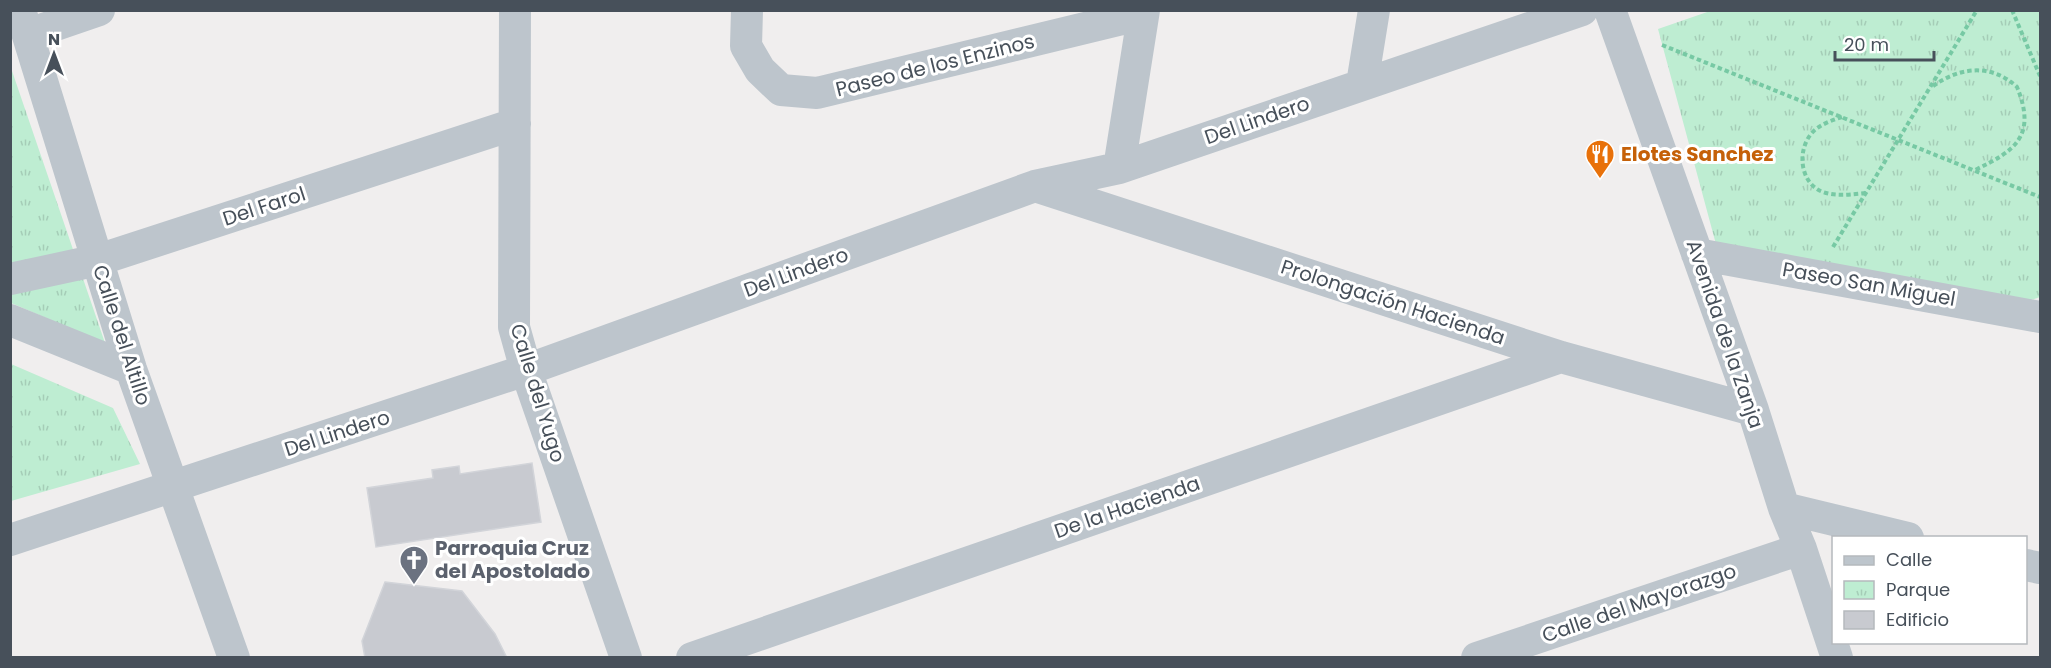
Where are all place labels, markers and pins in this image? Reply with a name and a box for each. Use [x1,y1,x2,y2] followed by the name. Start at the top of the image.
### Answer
[1584,138,1616,180] restaurant icon: Elotes Sanchez
[1621,140,1774,168] place label: Elotes Sanchez
[435,534,590,585] place label: Parroquia Cruz del Apostolado
[398,544,430,586] church icon: Parroquia Cruz del Apostolado

